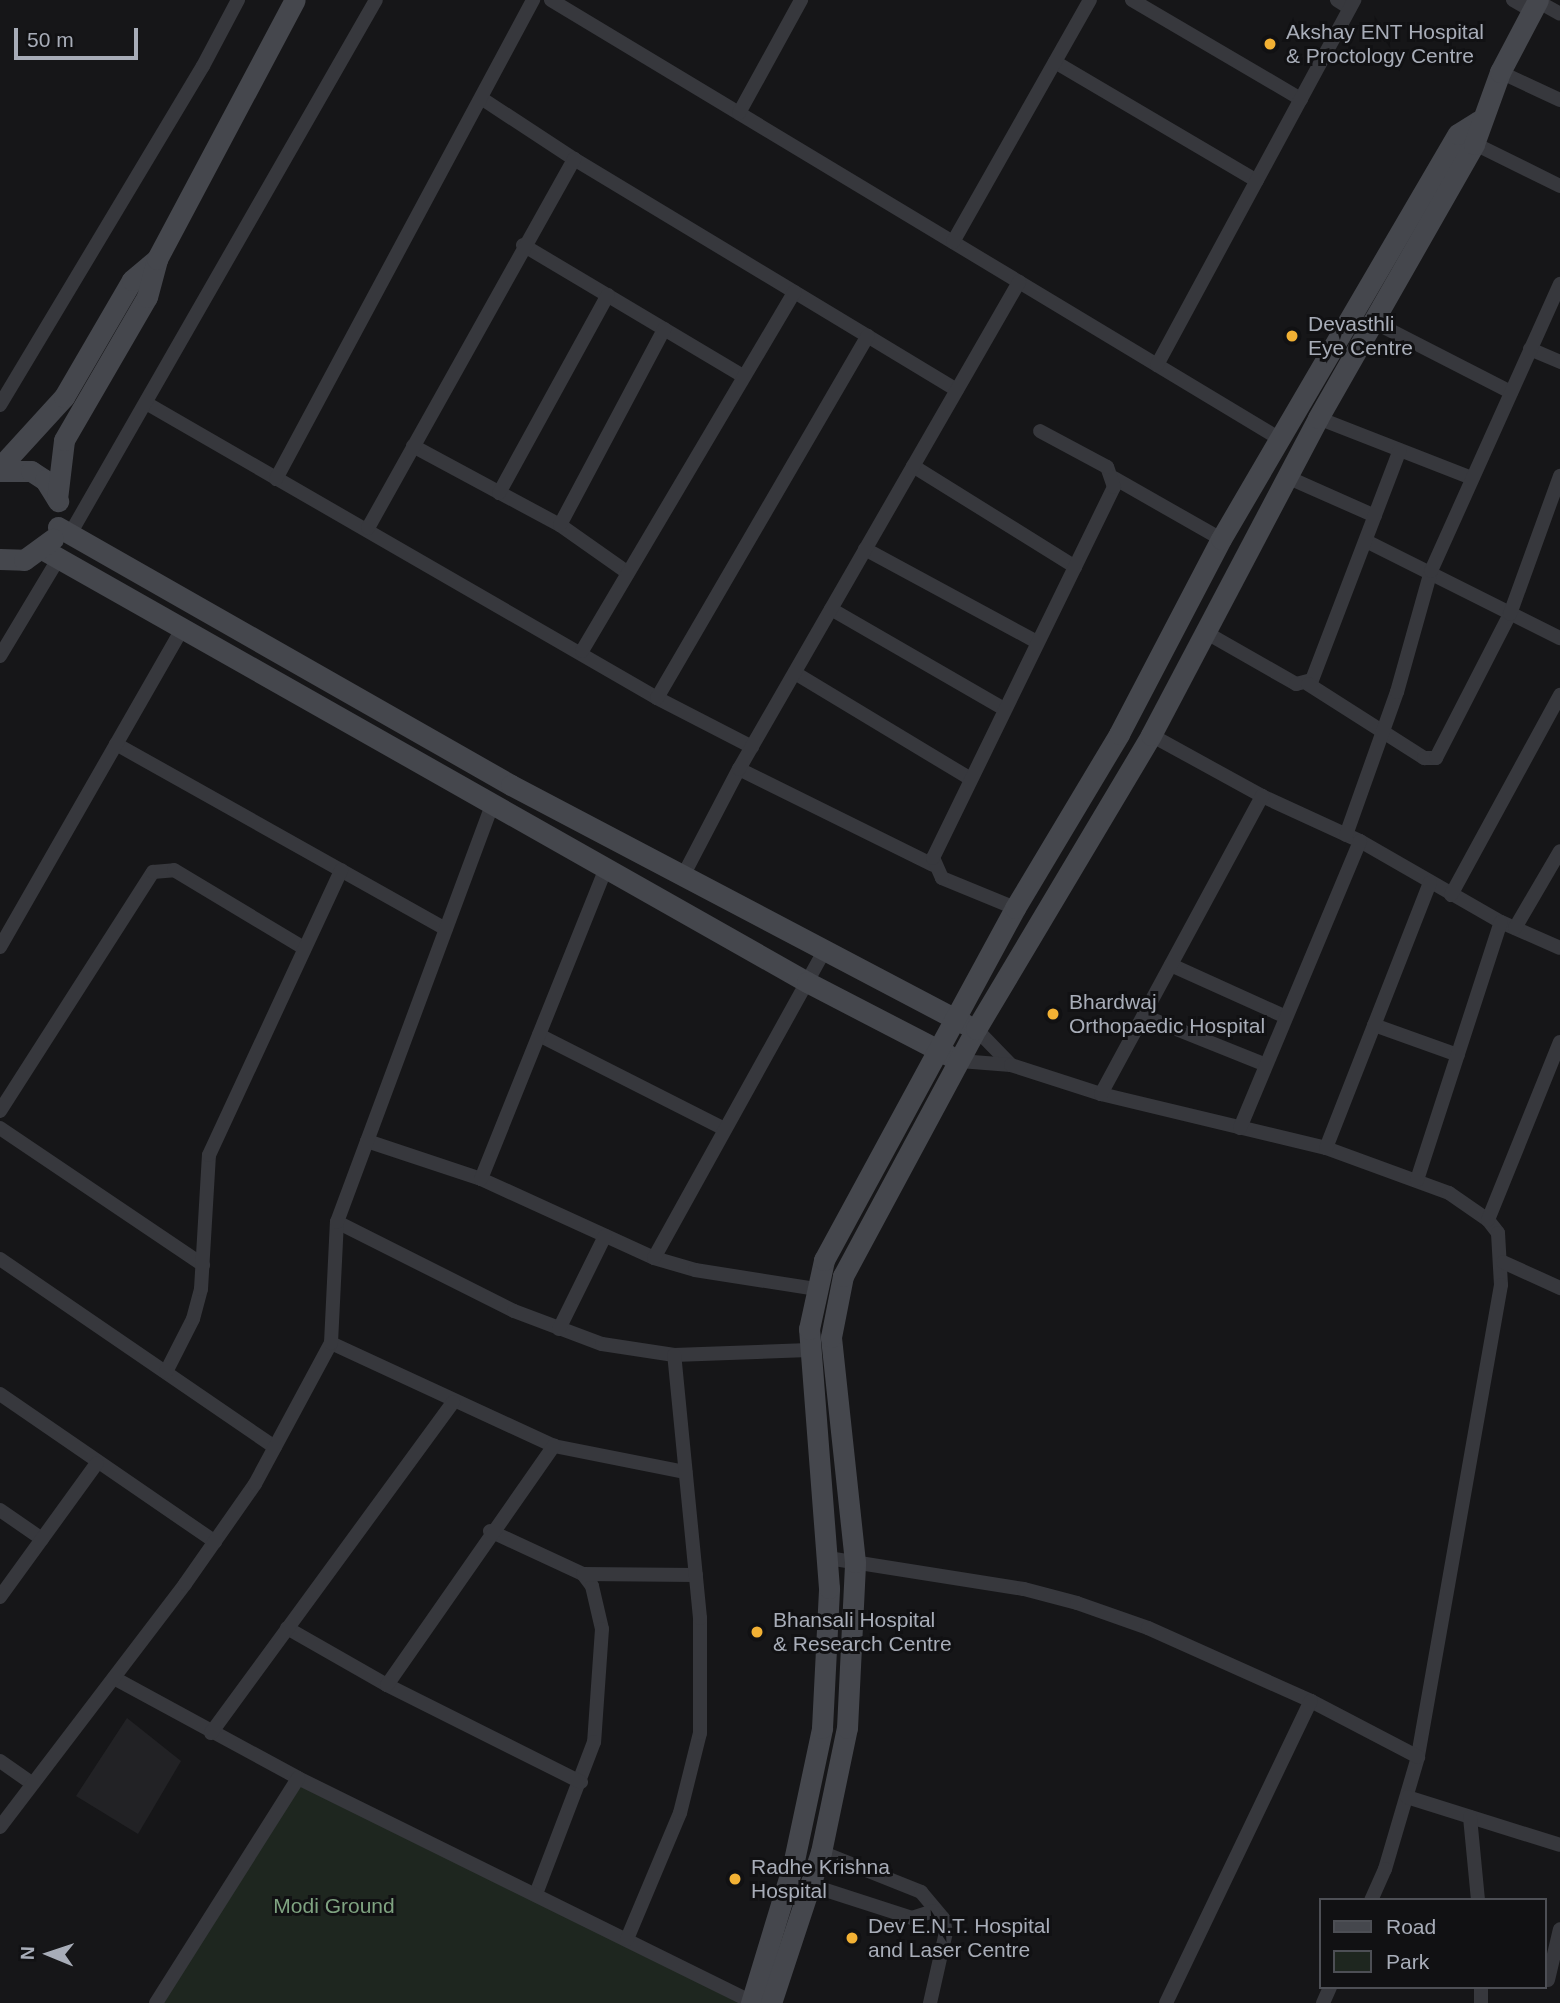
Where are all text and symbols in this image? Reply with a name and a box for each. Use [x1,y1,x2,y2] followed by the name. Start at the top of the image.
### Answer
[18,14,142,58] scale bar
[1286,19,1484,69] place label: Akshay ENT Hospital & Proctology Centre
[27,28,74,51] text: 50 m
[1260,34,1280,54] marker: Akshay ENT Hospital & Proctology Centre
[1308,311,1413,361] place label: Devasthli Eye Centre
[1282,326,1302,346] marker: Devasthli Eye Centre
[1069,989,1265,1039] place label: Bhardwaj Orthopaedic Hospital
[1043,1004,1063,1024] marker: Bhardwaj Orthopaedic Hospital
[773,1607,952,1657] place label: Bhansali Hospital & Research Centre
[747,1622,767,1642] marker: Bhansali Hospital & Research Centre
[751,1854,890,1904] place label: Radhe Krishna Hospital
[725,1869,745,1889] marker: Radhe Krishna Hospital
[273,1893,395,1919] park label: Modi Ground
[1318,1898,1546,1989] legend
[868,1913,1050,1963] place label: Dev E.N.T. Hospital and Laser Centre
[1386,1915,1436,1938] text: Road
[14,1919,84,1989] north arrow
[842,1928,862,1948] marker: Dev E.N.T. Hospital and Laser Centre
[17,1946,38,1960] text: N
[1386,1950,1429,1973] text: Park

